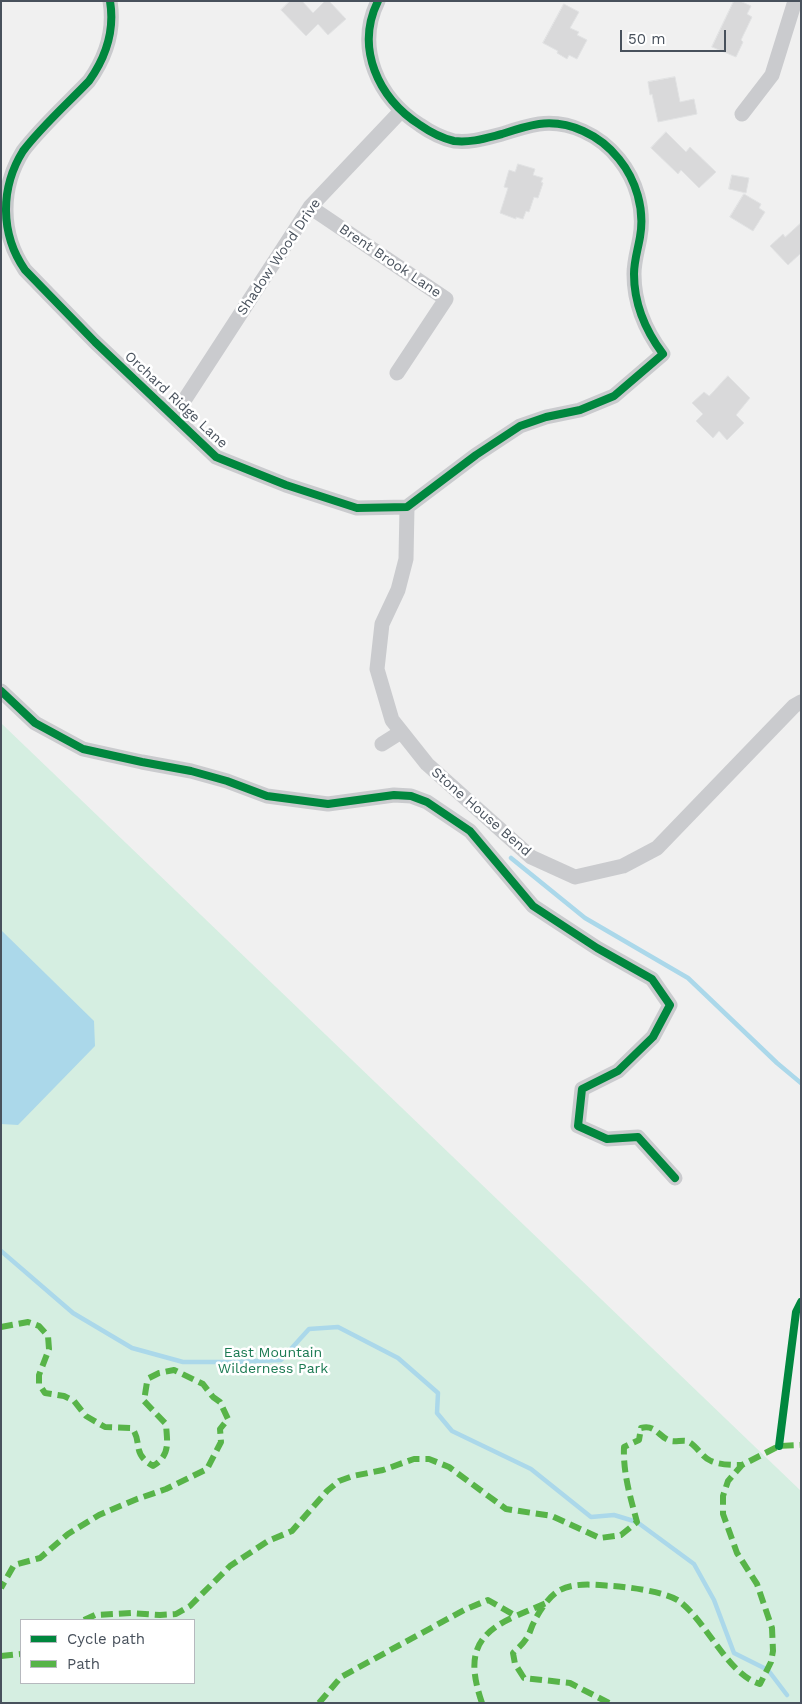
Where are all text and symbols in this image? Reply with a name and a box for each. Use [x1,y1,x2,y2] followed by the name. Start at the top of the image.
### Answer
[622,20,728,52] scale bar
[628,30,665,48] text: 50 m
[234,195,324,319] street label: Shadow Wood Drive
[336,221,444,301] street label: Brent Brook Lane
[121,348,231,452] street label: Orchard Ridge Lane
[428,764,534,860] street label: Stone House Bend
[218,1345,328,1378] park label: East Mountain Wilderness Park
[20,1619,195,1684] legend
[67,1630,145,1648] text: Cycle path
[67,1655,100,1673] text: Path

